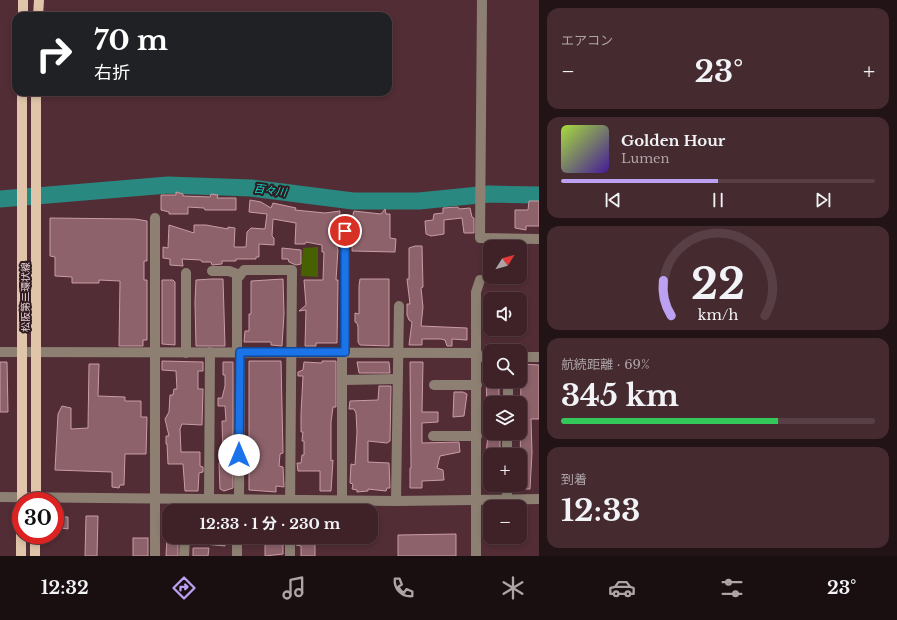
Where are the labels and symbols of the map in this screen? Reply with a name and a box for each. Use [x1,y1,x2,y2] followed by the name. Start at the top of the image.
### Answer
[253,181,288,199] water label: 百々川
[328,214,362,248] pin
[483,240,527,284] north arrow
[19,262,32,332] street label: 松阪第二環状線
[218,434,260,476] position arrow
[12,492,64,544] speed limit sign: 30

